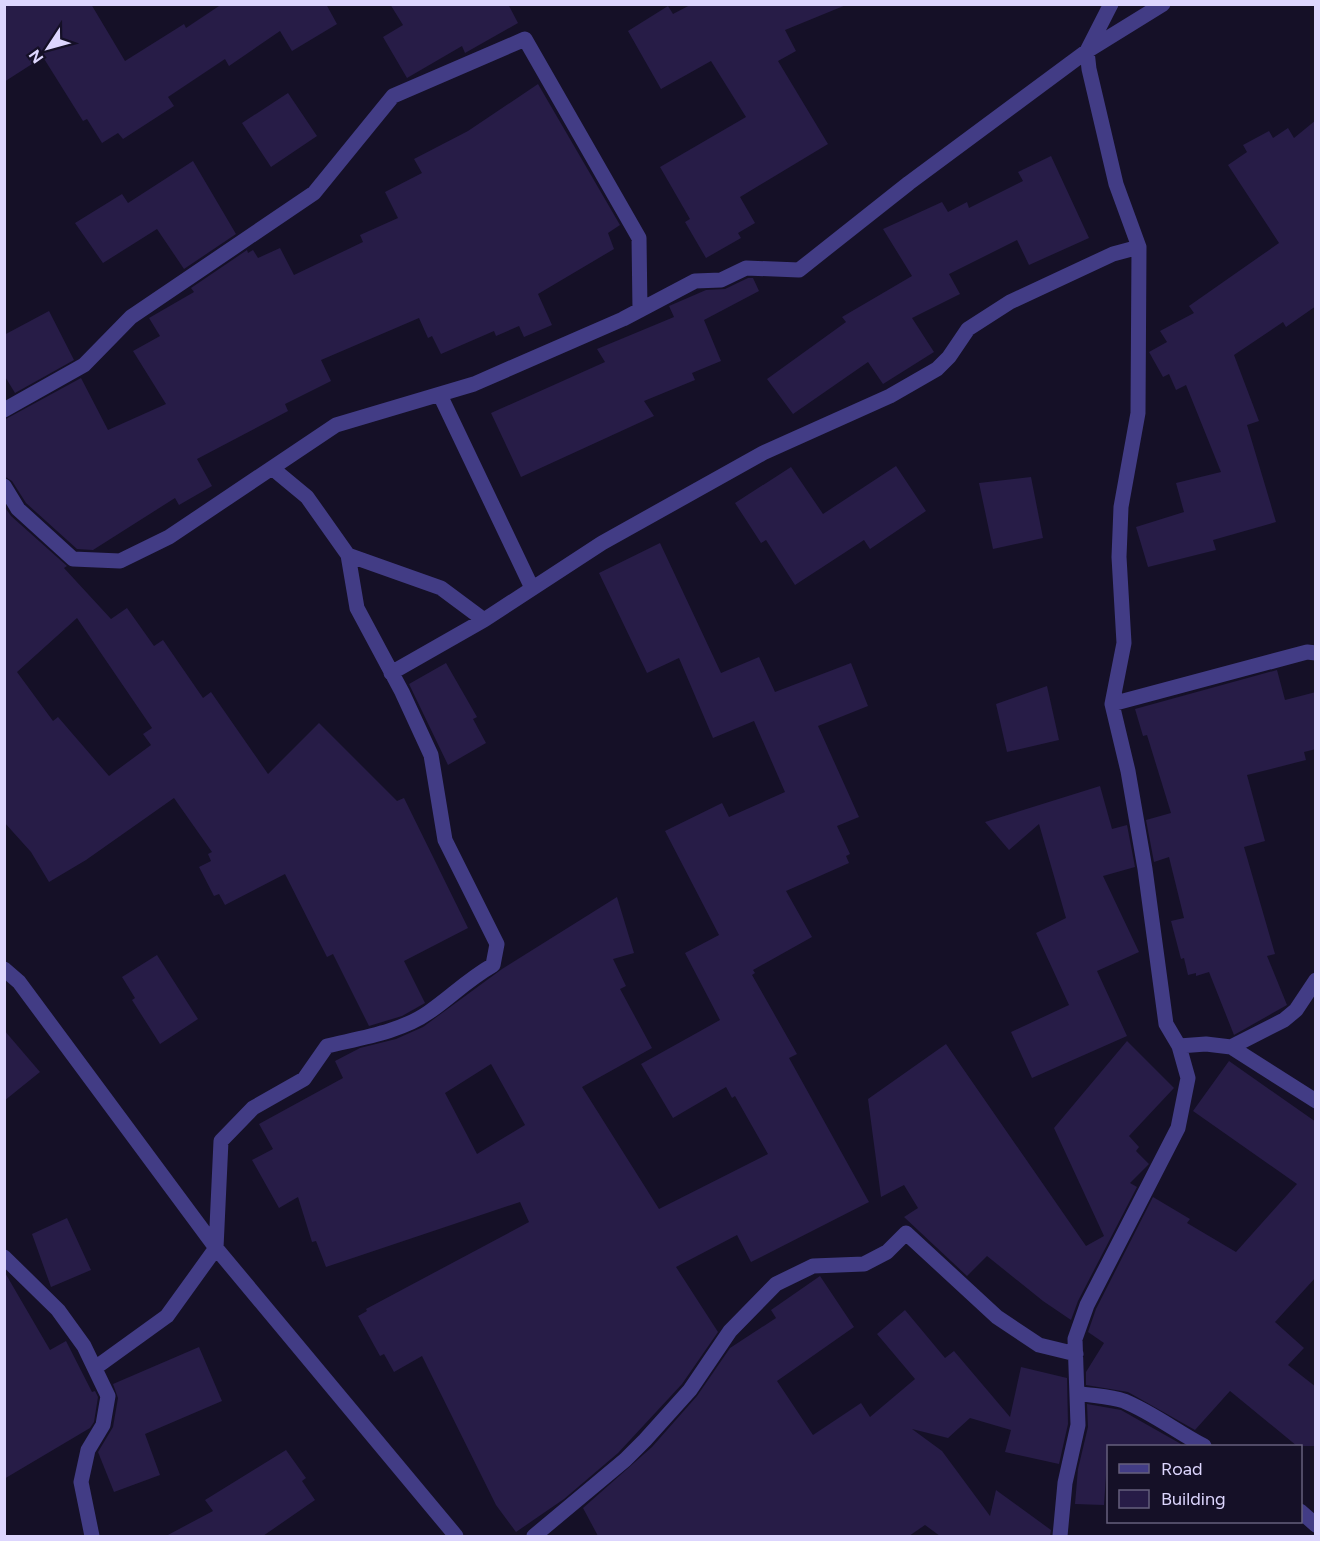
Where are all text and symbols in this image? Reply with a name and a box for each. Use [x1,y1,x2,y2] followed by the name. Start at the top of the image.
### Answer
[18,18,78,78] north arrow
[25,46,48,67] text: N
[1107,1445,1302,1523] legend
[1161,1458,1202,1480] text: Road
[1161,1488,1226,1510] text: Building

